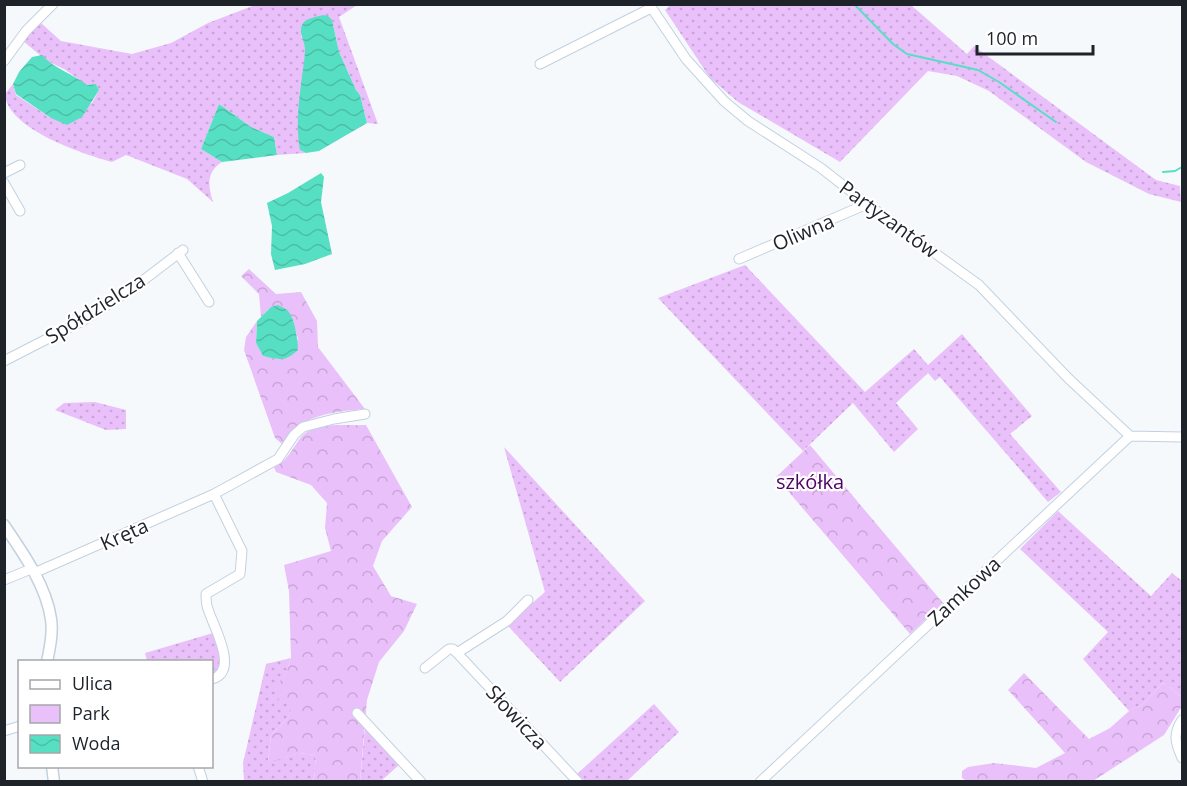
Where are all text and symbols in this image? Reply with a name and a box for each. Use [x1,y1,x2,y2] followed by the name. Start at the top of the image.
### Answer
[977,18,1092,56] scale bar
[986,26,1038,50] text: 100 m
[834,174,944,264] street label: Partyzantów
[768,207,838,257] street label: Oliwna
[40,267,150,349] street label: Spółdzielcza
[776,468,844,495] park label: szkółka
[96,512,152,556] street label: Kręta
[922,550,1006,632] street label: Zamkowa
[18,660,213,768] legend
[72,671,113,695] text: Ulica
[480,679,554,755] street label: Słowicza
[72,701,110,725] text: Park
[72,731,120,755] text: Woda

